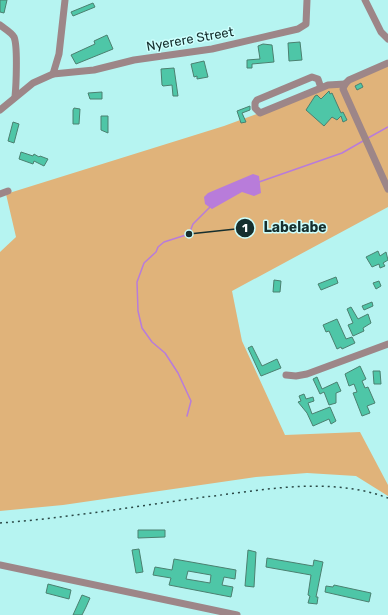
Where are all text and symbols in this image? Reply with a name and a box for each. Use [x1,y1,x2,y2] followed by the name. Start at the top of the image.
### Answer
[145,24,235,54] street label: Nyerere Street
[235,215,335,241] callout: Labelabe
[263,219,327,236] text: Labelabe
[242,221,248,235] text: 1

